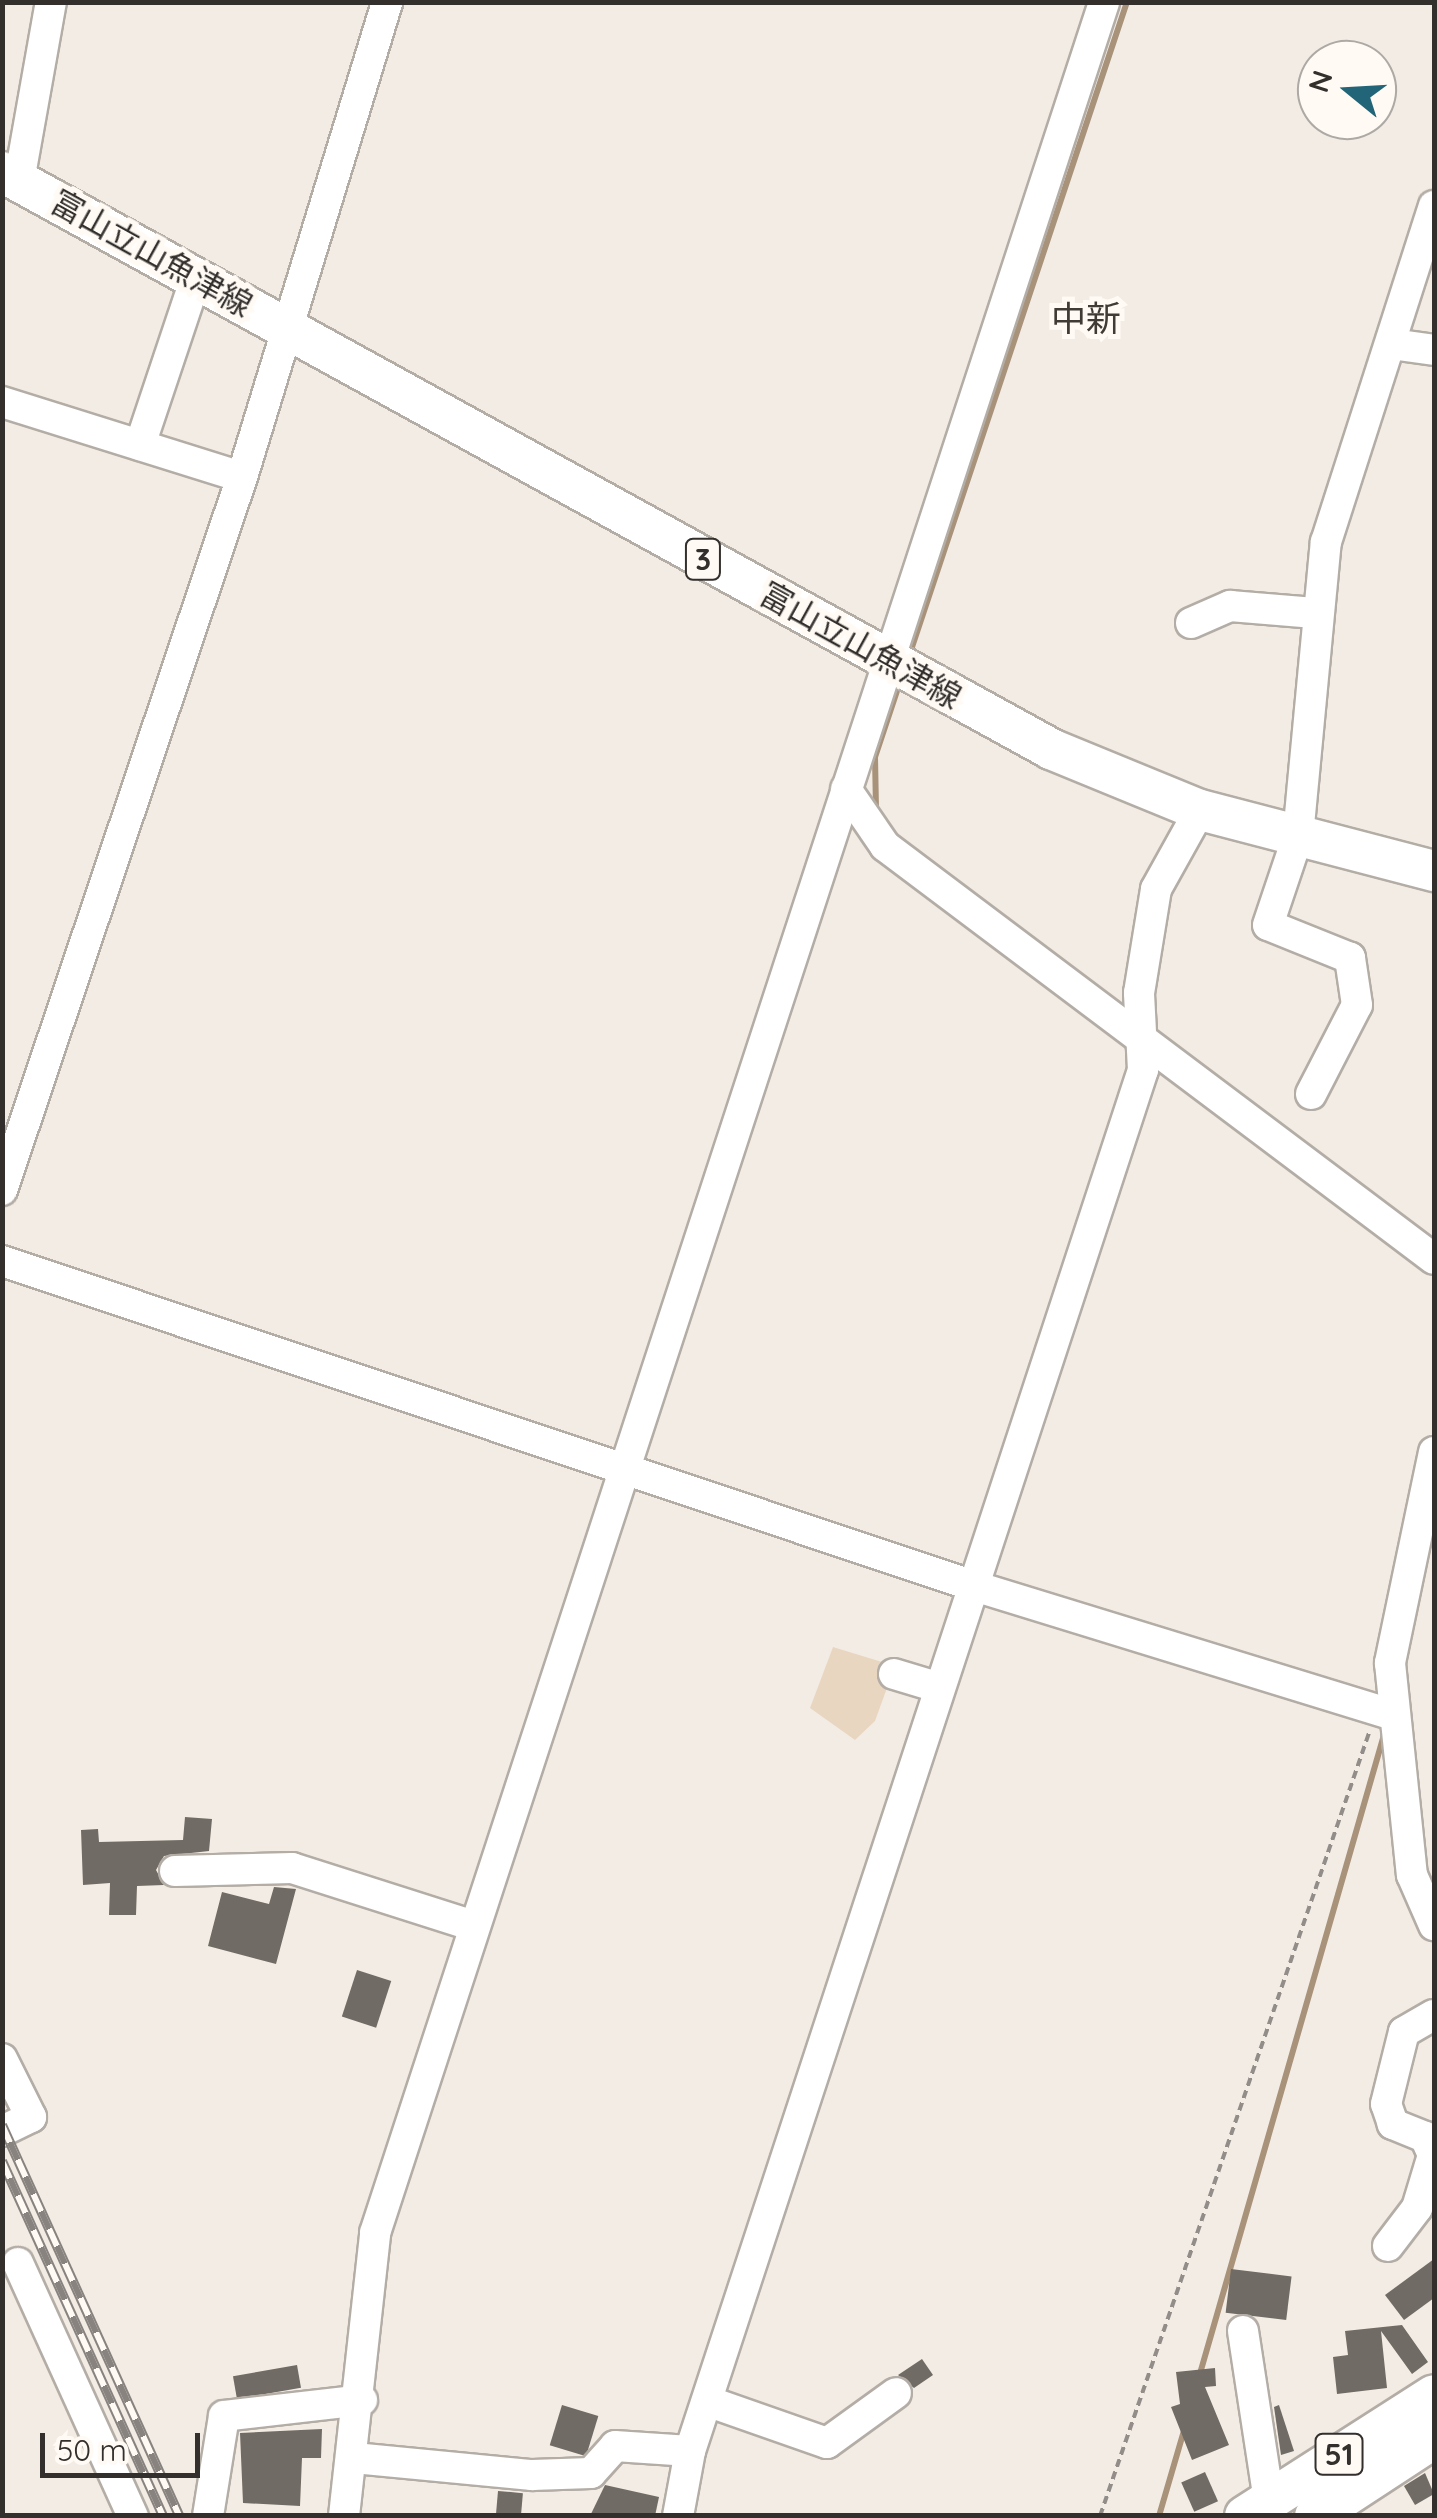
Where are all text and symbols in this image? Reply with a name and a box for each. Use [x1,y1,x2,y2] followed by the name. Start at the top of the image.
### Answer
[1297,40,1397,140] north arrow
[1300,66,1340,96] text: N
[45,182,259,324] street label: 富山立山魚津線
[1051,297,1121,339] district label: 中新
[683,534,723,584] road number: 3
[754,574,968,716] street label: 富山立山魚津線
[45,2413,205,2475] scale bar
[1314,2429,1364,2479] road number: 51
[57,2431,127,2469] text: 50 m

